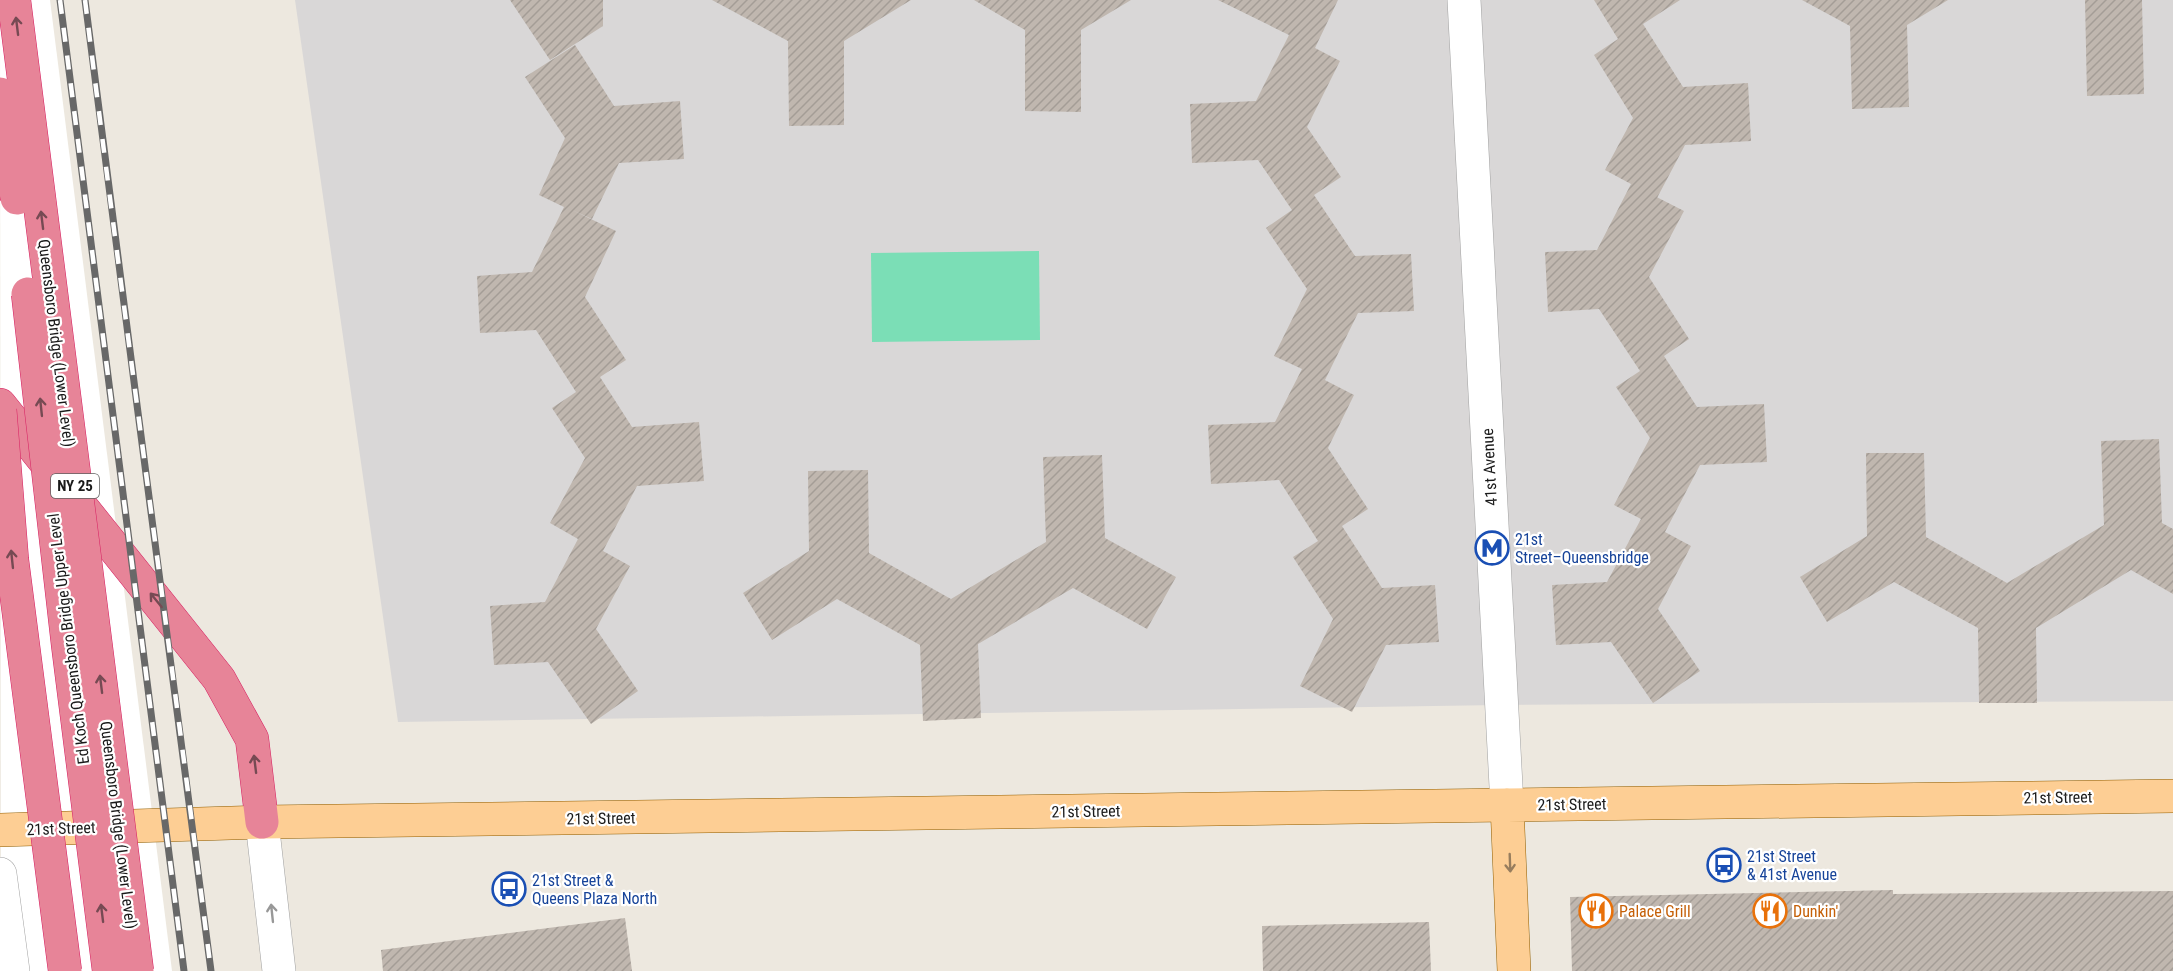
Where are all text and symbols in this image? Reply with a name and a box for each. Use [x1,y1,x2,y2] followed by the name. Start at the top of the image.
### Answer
[11,17,22,37] one-way arrow
[36,210,47,230] one-way arrow
[34,238,79,448] street label: Queensboro Bridge (Lower Level)
[35,397,46,417] one-way arrow
[1478,428,1501,506] street label: 41st Avenue
[51,474,99,498] road number: NY 25
[44,512,93,765] street label: Ed Koch Queensboro Bridge Upper Level
[1474,530,1510,566] metro station icon: 21st Street–Queensbridge
[1515,530,1649,567] place label: 21st Street–Queensbridge
[6,550,17,569] one-way arrow
[149,592,162,608] one-way arrow
[95,674,106,694] one-way arrow
[96,720,141,930] street label: Queensboro Bridge (Lower Level)
[249,754,260,774] one-way arrow
[2023,787,2093,808] street label: 21st Street
[1537,794,1607,815] street label: 21st Street
[1051,801,1121,822] street label: 21st Street
[566,808,636,829] street label: 21st Street
[26,818,96,839] street label: 21st Street
[1706,847,1742,883] bus stop icon: 21st Street & 41st Avenue
[1747,847,1837,884] place label: 21st Street & 41st Avenue
[1504,853,1515,873] one-way arrow
[491,871,527,907] bus stop icon: 21st Street & Queens Plaza North
[532,871,657,908] place label: 21st Street & Queens Plaza North
[1578,893,1614,929] restaurant icon: Palace Grill
[1752,893,1788,929] restaurant icon: Dunkin'
[1619,902,1691,921] place label: Palace Grill
[1793,902,1838,921] place label: Dunkin'
[266,903,277,923] one-way arrow
[96,904,107,923] one-way arrow

